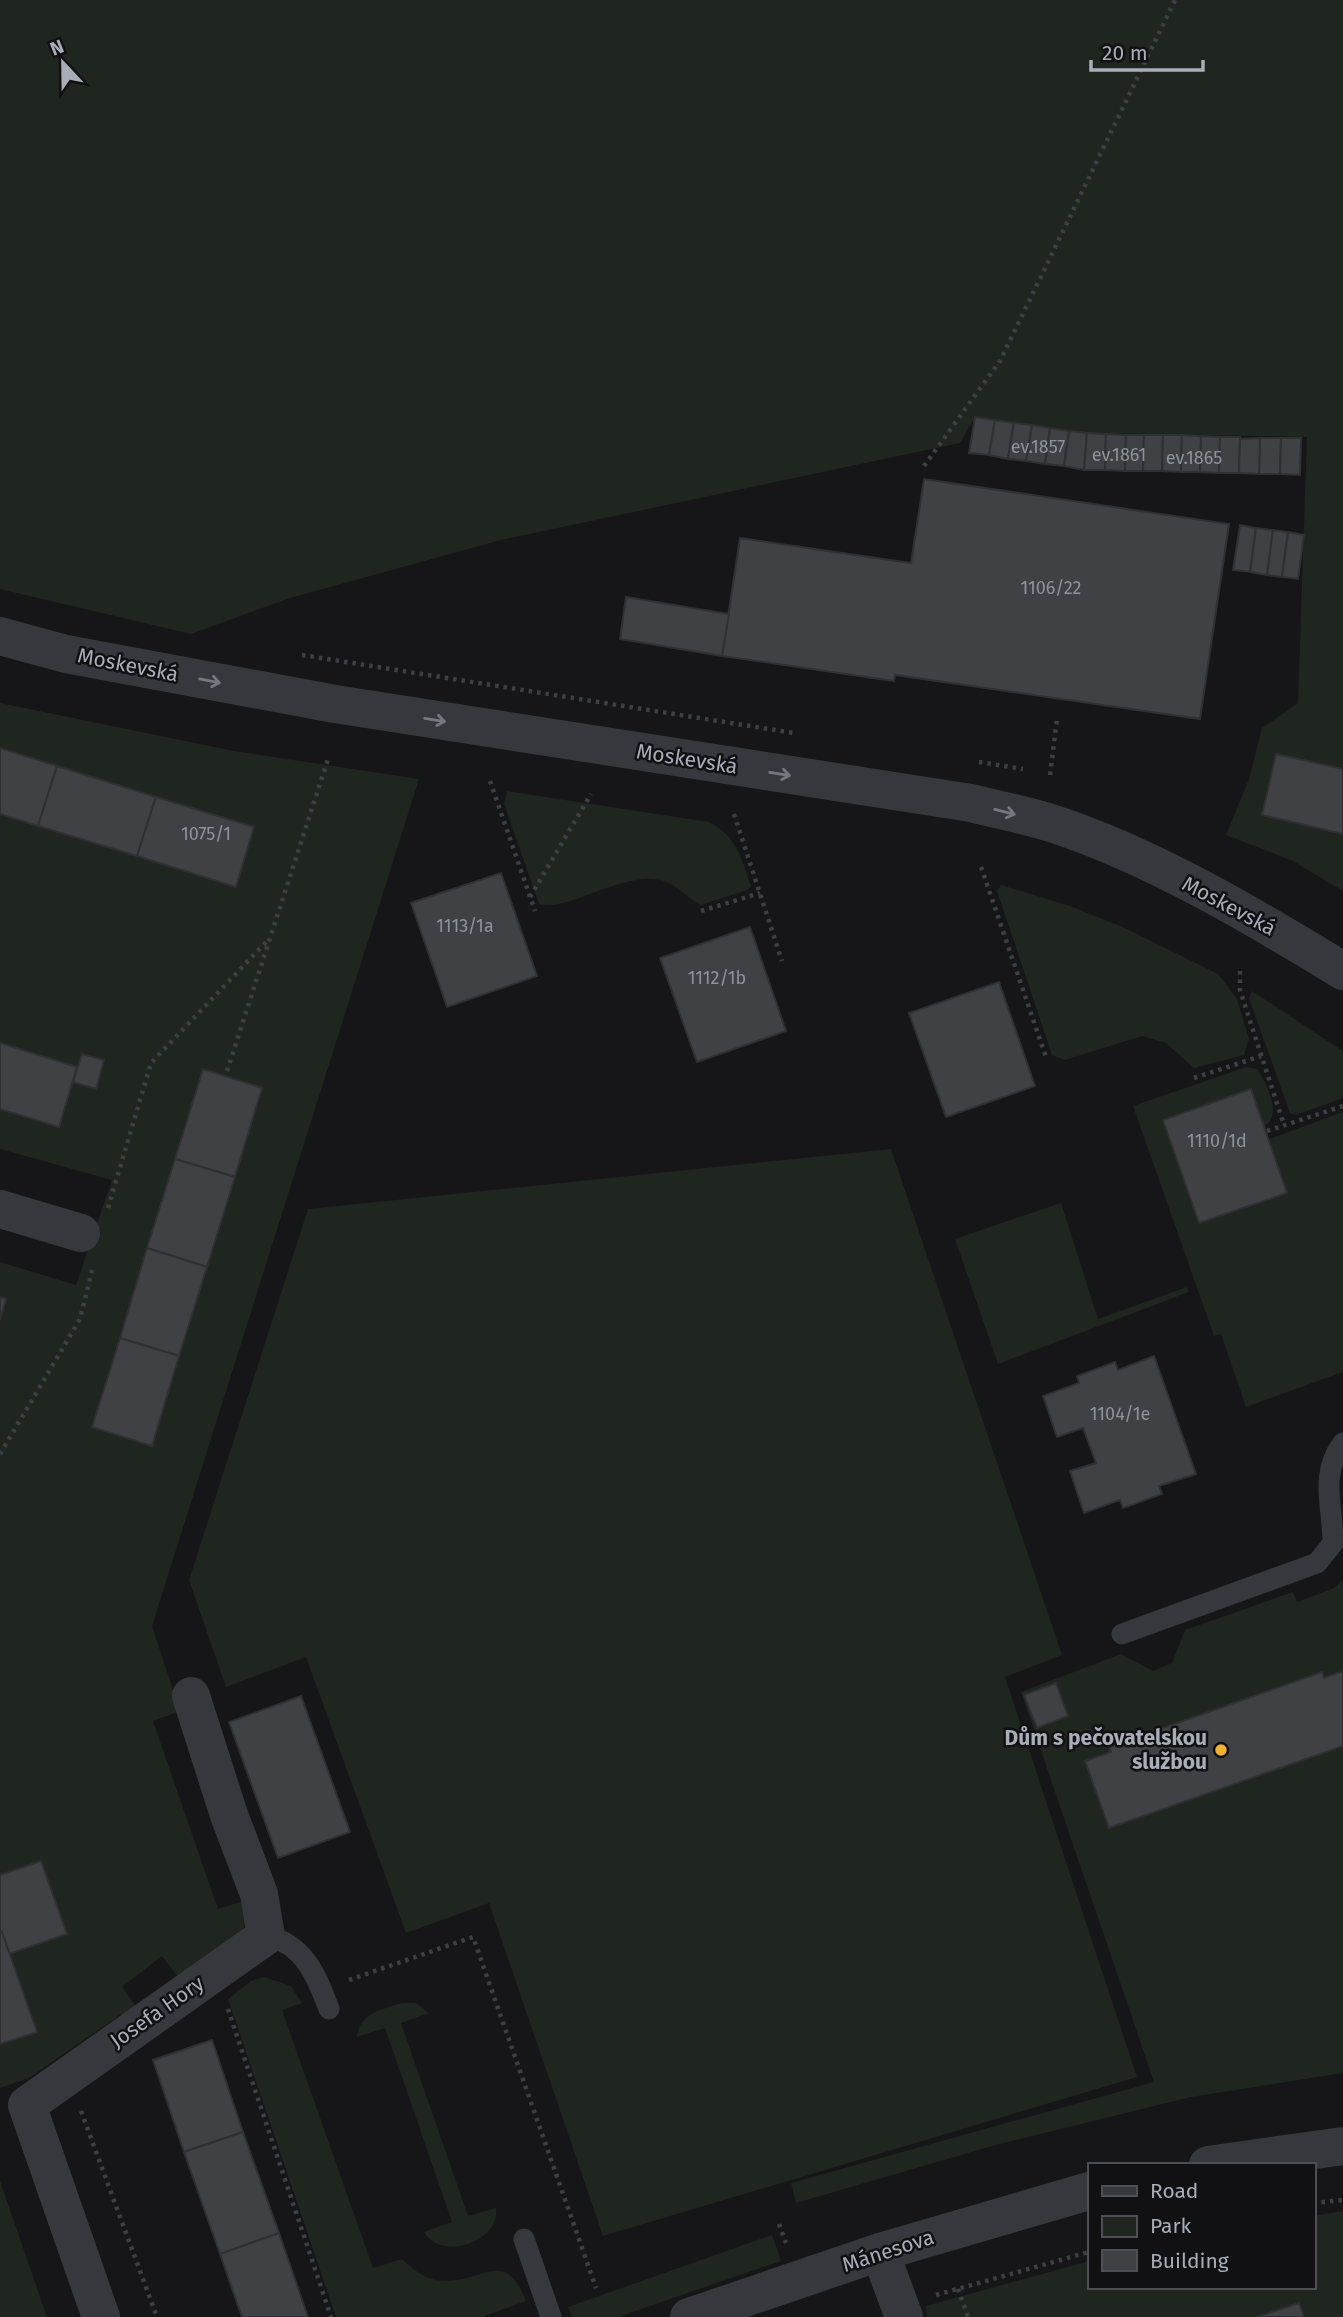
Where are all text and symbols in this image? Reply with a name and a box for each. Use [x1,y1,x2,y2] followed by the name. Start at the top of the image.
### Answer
[28,28,98,98] north arrow
[1091,28,1203,72] scale bar
[47,35,67,61] text: N
[1102,40,1148,66] text: 20 m
[1011,436,1065,458] house number: ev.1857
[1092,444,1146,466] house number: ev.1861
[1166,447,1222,469] house number: ev.1865
[1020,577,1082,599] house number: 1106/22
[75,642,181,688] street label: Moskevská
[198,675,221,688] one-way arrow
[423,713,445,726] one-way arrow
[635,738,739,780] street label: Moskevská
[768,768,791,781] one-way arrow
[993,806,1015,819] one-way arrow
[181,823,231,845] house number: 1075/1
[1178,871,1280,941] street label: Moskevská
[436,915,494,937] house number: 1113/1a
[688,967,746,989] house number: 1112/1b
[1187,1130,1247,1152] house number: 1110/1d
[1090,1403,1150,1425] house number: 1104/1e
[1004,1725,1207,1775] place label: Dům s pečovatelskou službou
[1213,1742,1229,1758] marker: Dům s pečovatelskou službou
[105,1970,209,2054] street label: Josefa Hory
[1088,2163,1315,2289] legend
[1150,2178,1198,2204] text: Road
[1150,2213,1192,2239] text: Park
[839,2224,937,2278] street label: Mánesova
[1150,2248,1229,2274] text: Building

